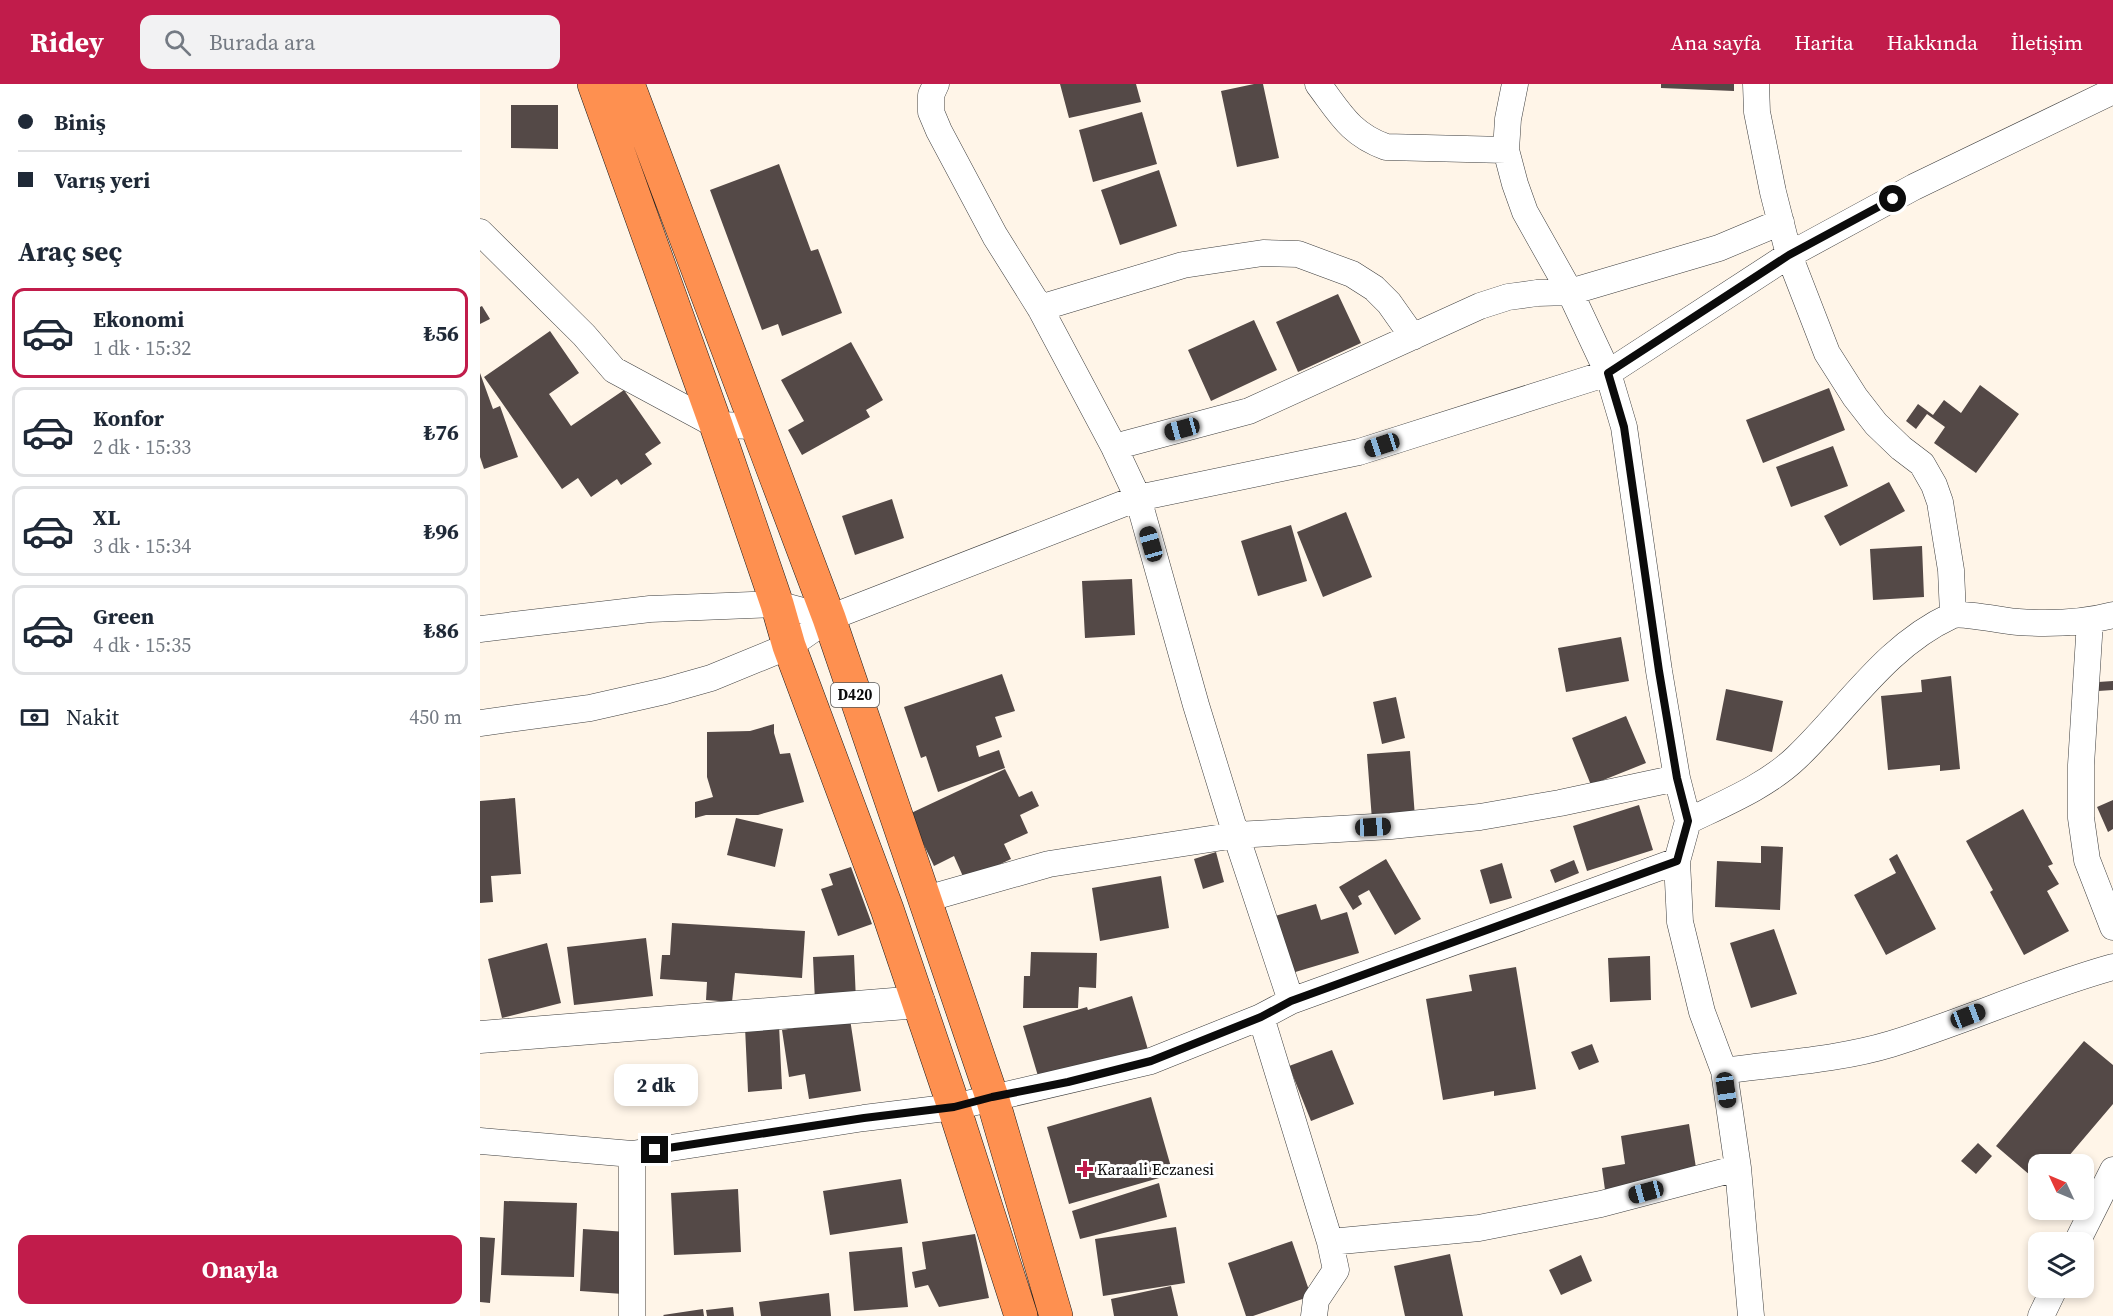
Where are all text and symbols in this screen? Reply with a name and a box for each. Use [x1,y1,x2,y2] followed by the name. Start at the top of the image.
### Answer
[140,15,560,69] search box
[30,23,104,61] text: Ridey
[161,26,194,59] icon: search
[209,27,315,57] text: Burada ara
[1671,28,1761,57] text: Ana sayfa
[1794,28,1854,57] text: Harita
[1887,28,1978,57] text: Hakkında
[2011,28,2083,57] text: İletişim
[54,107,106,137] text: Biniş
[54,165,150,195] text: Varış yeri
[1879,185,1906,212] route start
[18,233,122,270] text: Araç seç
[93,304,184,334] text: Ekonomi
[21,306,75,360] icon: car
[423,318,459,348] text: ₺56
[93,334,191,362] text: 1 dk · 15:32
[93,403,164,433] text: Konfor
[21,405,75,459] icon: car
[1162,416,1202,442] car
[423,417,459,447] text: ₺76
[1362,431,1402,459] car
[93,433,191,461] text: 2 dk · 15:33
[93,502,120,532] text: XL
[21,504,75,558] icon: car
[423,516,459,546] text: ₺96
[1137,524,1165,564] car
[93,532,191,560] text: 3 dk · 15:34
[93,601,154,631] text: Green
[21,603,75,657] icon: car
[423,615,459,645] text: ₺86
[93,631,191,659] text: 4 dk · 15:35
[831,683,879,707] road number: D420
[18,701,51,734] icon: cash
[66,702,119,732] text: Nakit
[409,703,462,731] text: 450 m
[1355,817,1391,837] car
[1948,1001,1988,1031] car
[613,1063,697,1105] callout: 2 dk
[637,1071,675,1099] text: 2 dk
[1715,1071,1737,1109] car
[641,1136,668,1163] route end
[2028,1154,2094,1220] north arrow
[2028,1154,2094,1298] map controls
[1097,1158,1214,1180] place label: Karaali Eczanesi
[1078,1162,1092,1176] marker: Karaali Eczanesi
[1626,1179,1666,1205] car
[2028,1232,2094,1298] button: layers
[18,1235,462,1304] button: Onayla

